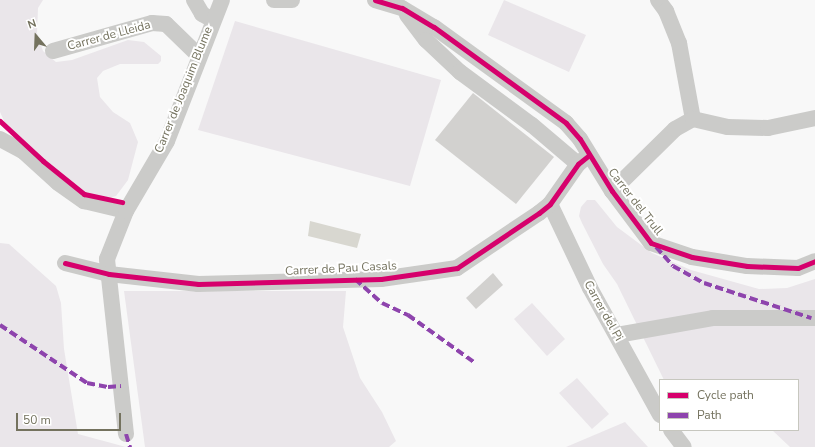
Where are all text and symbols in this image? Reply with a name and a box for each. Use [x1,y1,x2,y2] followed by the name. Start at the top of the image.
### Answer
[16,16,56,56] north arrow
[26,16,38,33] text: N
[66,18,152,54] street label: Carrer de Lleida
[152,25,216,155] street label: Carrer de Joaquim Blume
[604,166,666,238] street label: Carrer del Trull
[285,259,397,279] street label: Carrer de Pau Casals
[580,278,626,344] street label: Carrer del Pi
[659,379,799,431] legend
[697,387,754,403] text: Cycle path
[18,405,123,431] scale bar
[697,407,722,423] text: Path
[23,412,51,428] text: 50 m

